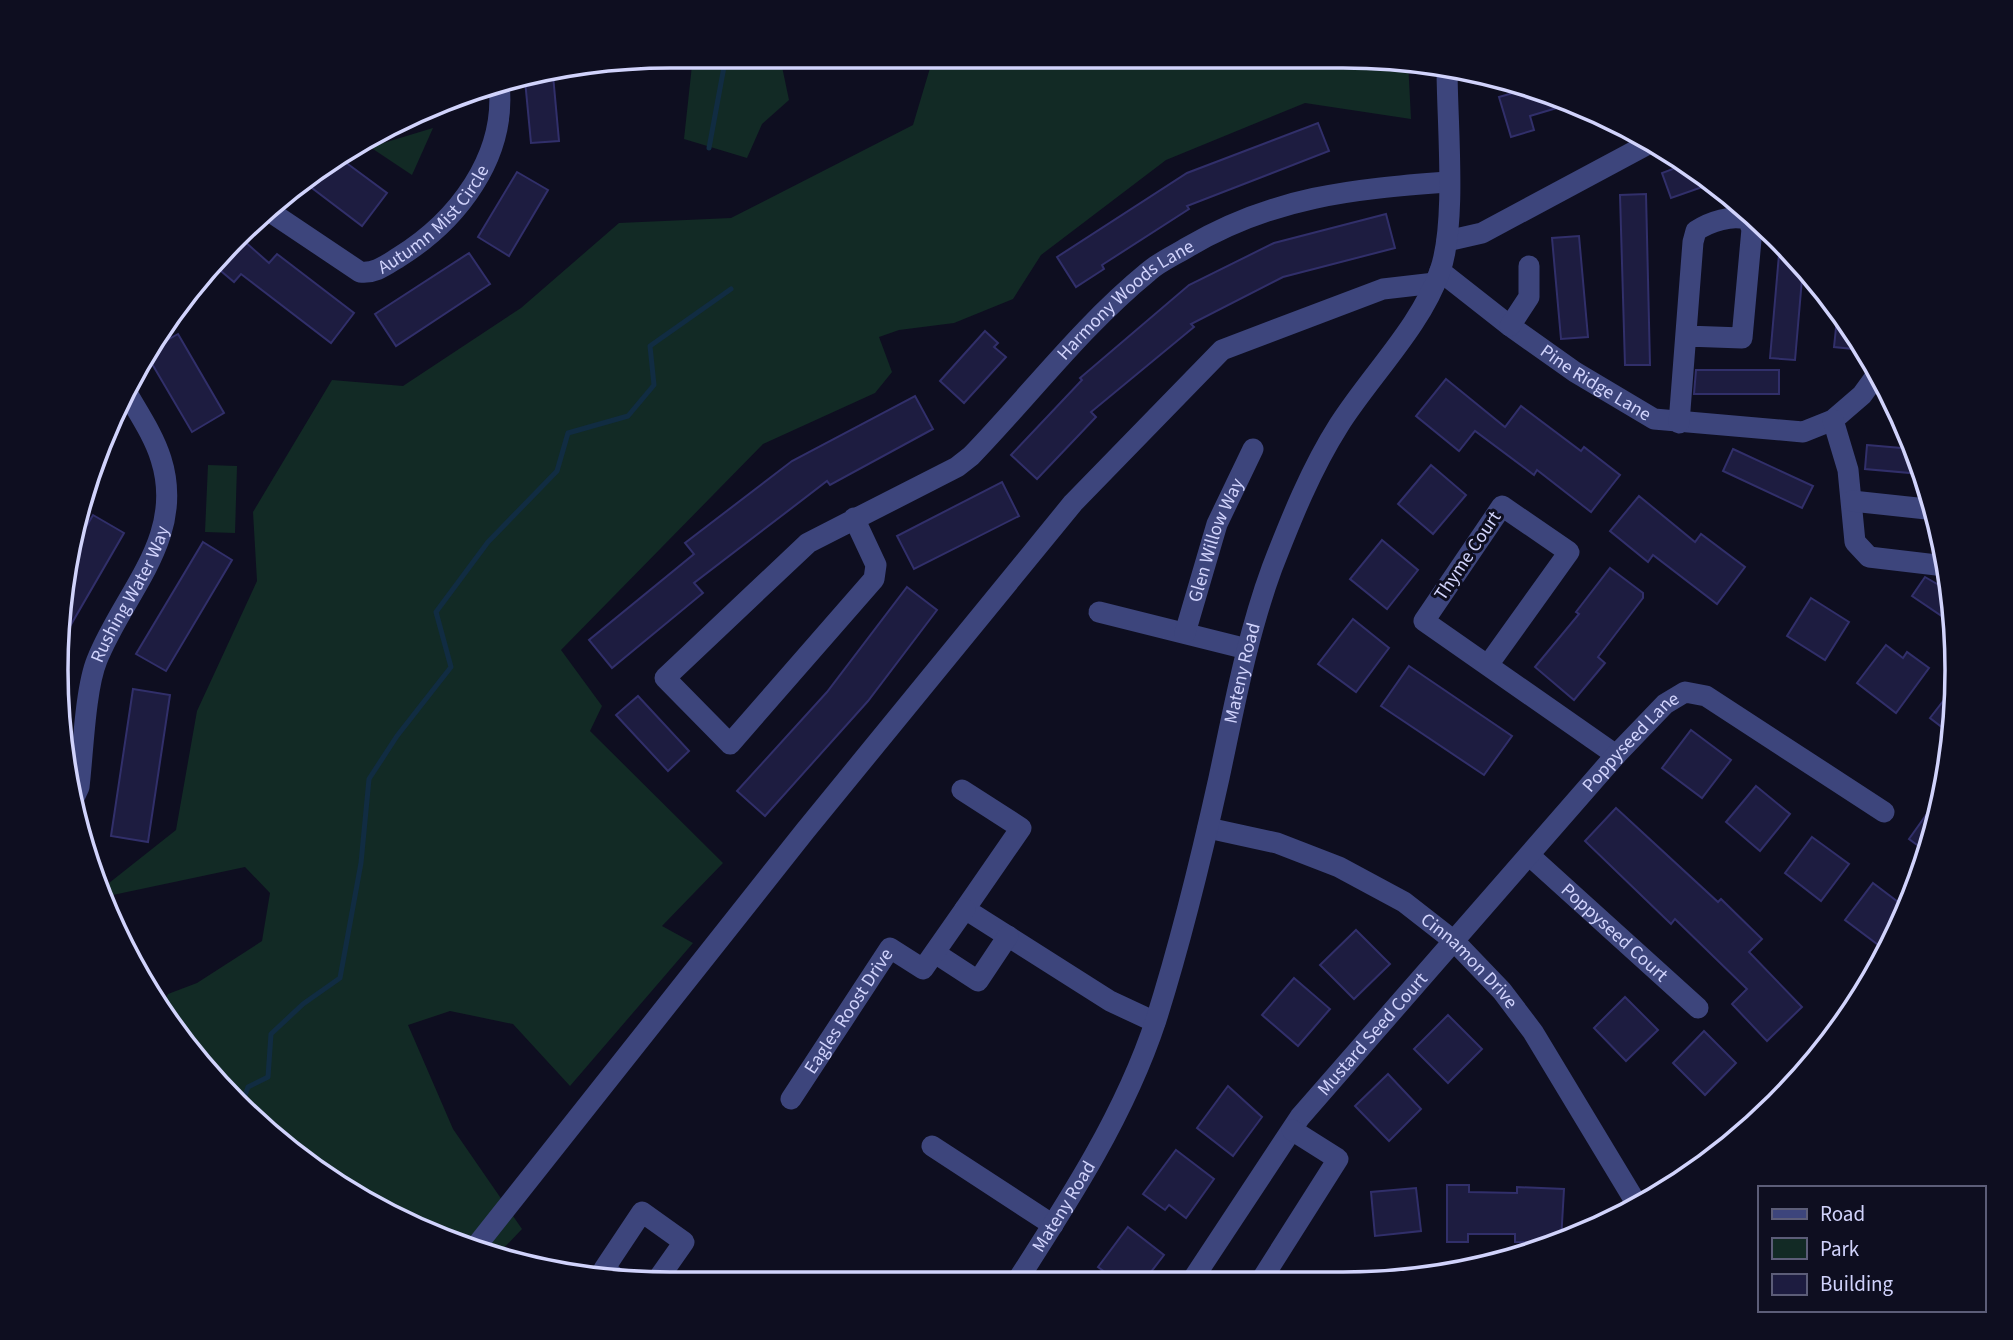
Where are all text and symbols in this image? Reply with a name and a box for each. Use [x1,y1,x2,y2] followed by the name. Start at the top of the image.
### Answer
[373,160,496,281] street label: Autumn Mist Circle
[1051,233,1199,366] street label: Harmony Woods Lane
[1535,338,1656,428] street label: Pine Ridge Lane
[1181,473,1251,605] street label: Glen Willow Way
[1428,505,1508,606] street label: Thyme Court
[84,523,176,667] street label: Rushing Water Way
[1217,620,1267,726] street label: Mateny Road
[1576,685,1684,798] street label: Poppyseed Lane
[1555,877,1675,989] street label: Poppyseed Court
[1415,906,1524,1014] street label: Cinnamon Drive
[797,943,900,1079] street label: Eagles Roost Drive
[1311,966,1434,1102] street label: Mustard Seed Court
[1025,1156,1102,1258] street label: Mateny Road
[1758,1186,1985,1312] legend
[1820,1199,1865,1229] text: Road
[1820,1234,1860,1264] text: Park
[1820,1269,1894,1299] text: Building

